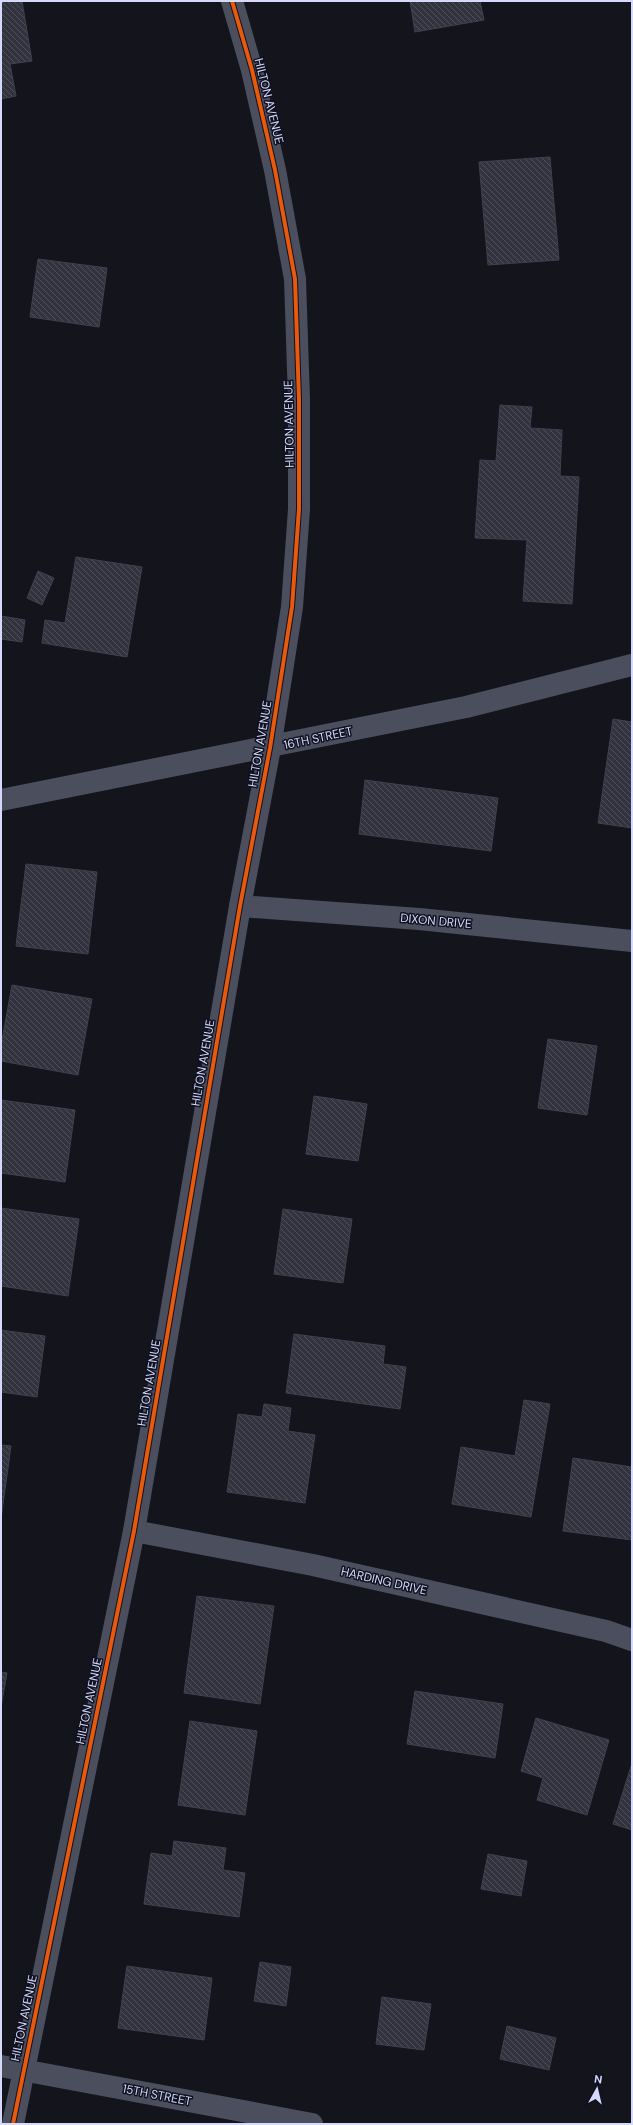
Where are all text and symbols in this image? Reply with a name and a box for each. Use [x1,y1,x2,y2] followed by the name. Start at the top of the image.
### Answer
[251,57,287,146] street label: HILTON AVENUE
[280,380,298,468] street label: HILTON AVENUE
[245,699,276,789] street label: HILTON AVENUE
[282,723,354,753] street label: 16TH STREET
[400,910,473,932] street label: DIXON DRIVE
[188,1018,219,1108] street label: HILTON AVENUE
[134,1338,165,1428] street label: HILTON AVENUE
[339,1563,429,1599] street label: HARDING DRIVE
[72,1656,106,1746] street label: HILTON AVENUE
[7,1973,41,2063] street label: HILTON AVENUE
[577,2069,617,2109] north arrow
[593,2072,603,2087] text: N
[121,2080,193,2110] street label: 15TH STREET

